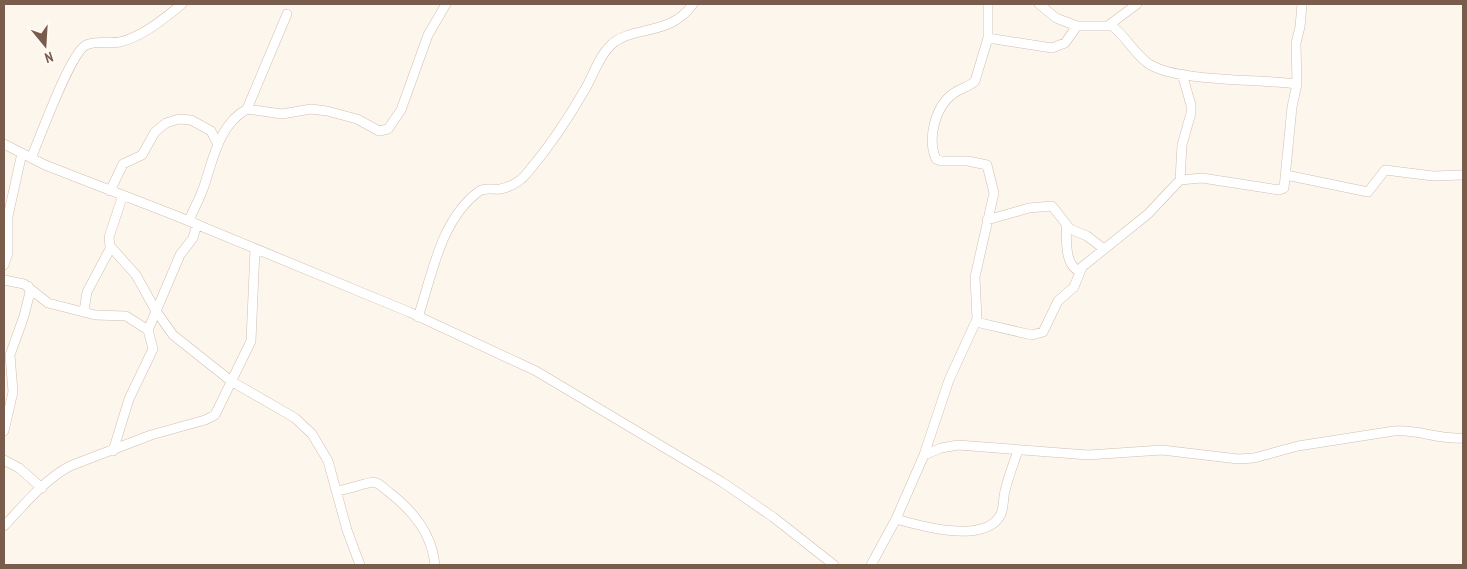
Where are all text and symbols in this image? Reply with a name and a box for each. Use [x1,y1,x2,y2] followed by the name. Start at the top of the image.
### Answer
[20,20,70,70] north arrow
[43,48,55,67] text: N

